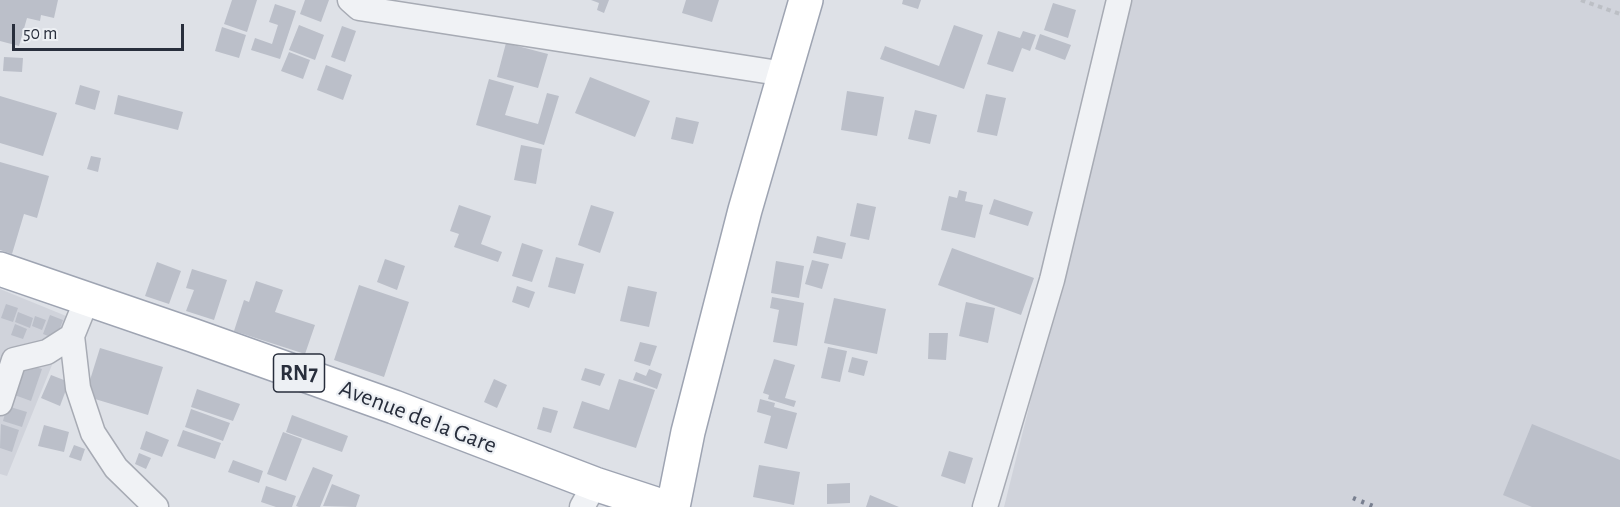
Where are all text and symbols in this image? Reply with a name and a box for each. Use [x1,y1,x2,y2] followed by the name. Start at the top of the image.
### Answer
[15,12,188,50] scale bar
[23,25,57,43] text: 50 m
[274,354,324,392] road number: RN7
[335,374,501,460] street label: Avenue de la Gare

